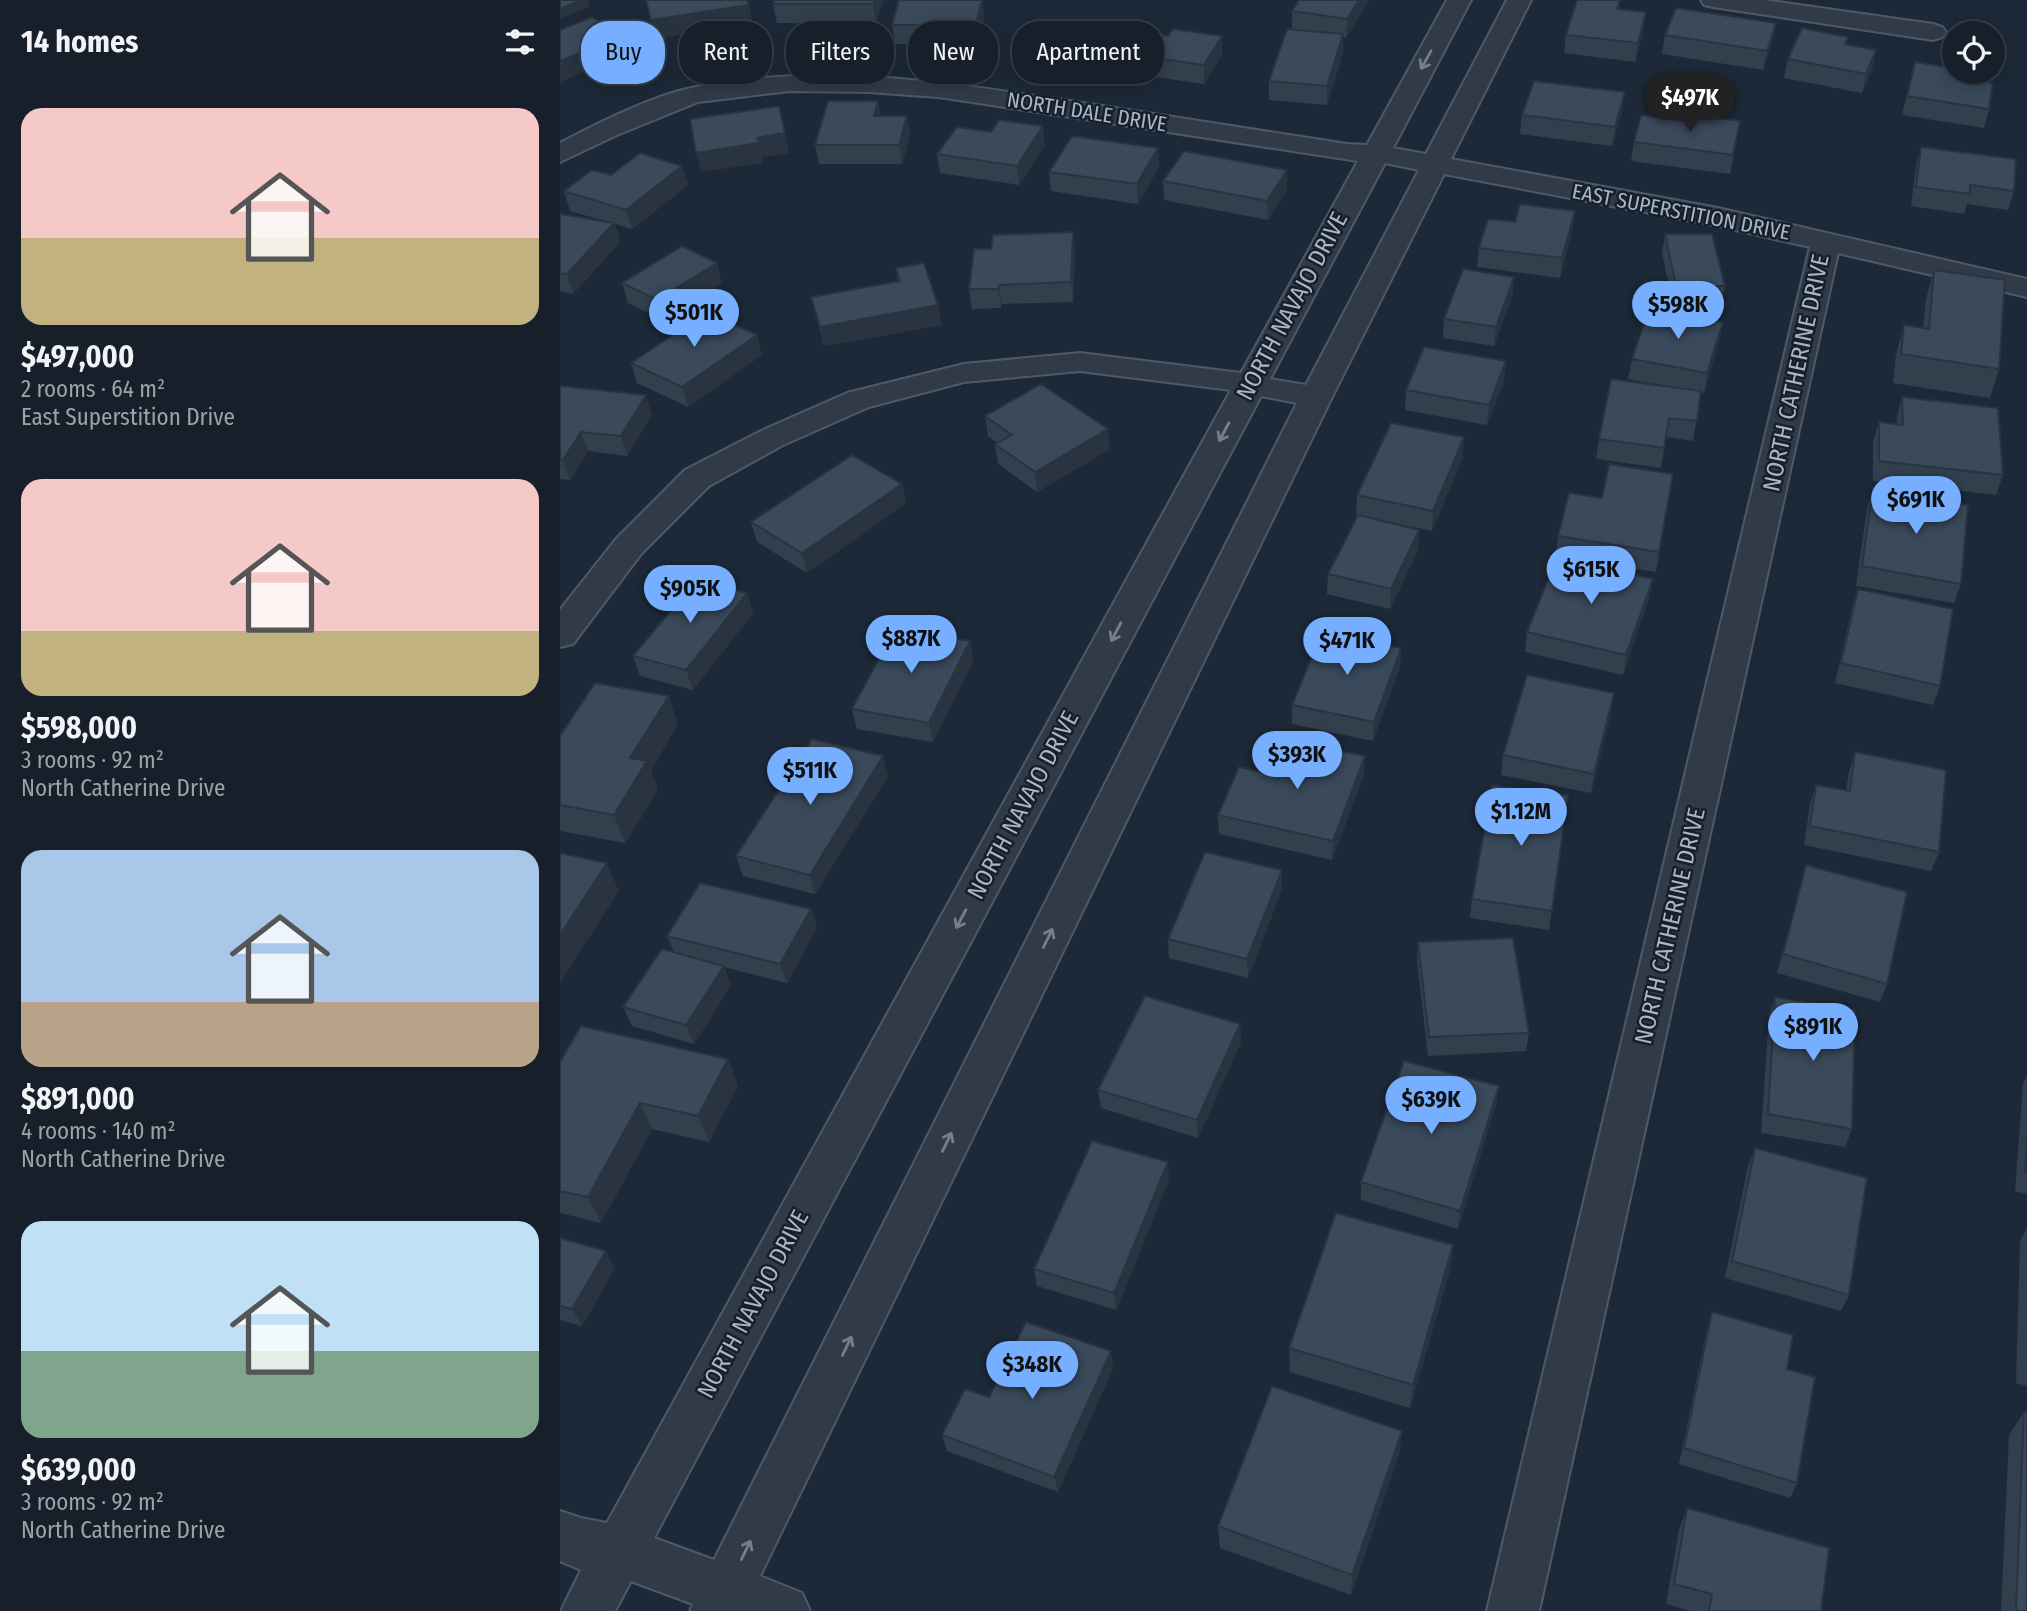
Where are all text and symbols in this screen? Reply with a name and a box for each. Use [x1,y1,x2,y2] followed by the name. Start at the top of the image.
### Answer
[581,21,665,84] chip: Buy
[679,21,772,84] chip: Rent
[786,21,894,84] chip: Filters
[908,21,998,84] chip: New
[1012,21,1164,84] chip: Apartment
[1942,21,2005,84] map controls
[1942,21,2005,84] button: locate
[501,23,539,61] icon: filters
[21,24,138,60] text: 14 homes
[1419,49,1433,69] one-way arrow
[1641,74,1739,134] pin: $497K
[1661,83,1719,111] text: $497K
[1005,87,1169,137] street label: NORTH DALE DRIVE
[217,154,343,280] icon: home
[1570,178,1792,246] street label: EAST SUPERSTITION DRIVE
[1231,207,1353,405] street label: NORTH NAVAJO DRIVE
[1757,252,1835,494] street label: NORTH CATHERINE DRIVE
[1629,282,1727,341] pin: $598K
[645,290,743,349] pin: $501K
[1648,290,1708,318] text: $598K
[665,298,723,326] text: $501K
[21,339,134,375] text: $497,000
[21,375,165,403] text: 2 rooms · 64 m²
[21,403,235,431] text: East Superstition Drive
[1217,421,1230,442] one-way arrow
[1867,476,1965,536] pin: $691K
[1887,485,1945,513] text: $691K
[217,525,343,651] icon: home
[1542,546,1640,606] pin: $615K
[1563,555,1619,583] text: $615K
[641,566,739,625] pin: $905K
[660,574,720,602] text: $905K
[862,616,960,675] pin: $887K
[1298,618,1396,677] pin: $471K
[1109,621,1122,642] one-way arrow
[882,624,940,652] text: $887K
[1319,626,1375,654] text: $471K
[962,706,1084,904] street label: NORTH NAVAJO DRIVE
[21,710,137,746] text: $598,000
[1248,732,1346,791] pin: $393K
[1268,740,1326,768] text: $393K
[21,746,164,774] text: 3 rooms · 92 m²
[761,748,859,807] pin: $511K
[783,756,837,784] text: $511K
[21,774,225,802] text: North Catherine Drive
[1464,788,1578,848] pin: $1.12M
[1491,797,1551,825] text: $1.12M
[1629,805,1711,1047] street label: NORTH CATHERINE DRIVE
[217,896,343,1022] icon: home
[954,908,968,928] one-way arrow
[1042,928,1055,949] one-way arrow
[1764,1004,1862,1063] pin: $891K
[1784,1012,1842,1040] text: $891K
[1382,1076,1480,1136] pin: $639K
[21,1081,135,1117] text: $891,000
[1401,1085,1461,1113] text: $639K
[21,1117,176,1145] text: 4 rooms · 140 m²
[941,1132,955,1153] one-way arrow
[21,1145,225,1173] text: North Catherine Drive
[692,1205,814,1403] street label: NORTH NAVAJO DRIVE
[217,1267,343,1393] icon: home
[841,1336,854,1357] one-way arrow
[983,1342,1081,1401] pin: $348K
[1002,1350,1062,1378] text: $348K
[21,1452,136,1488] text: $639,000
[21,1488,164,1516] text: 3 rooms · 92 m²
[21,1516,225,1544] text: North Catherine Drive
[740,1540,754,1561] one-way arrow

